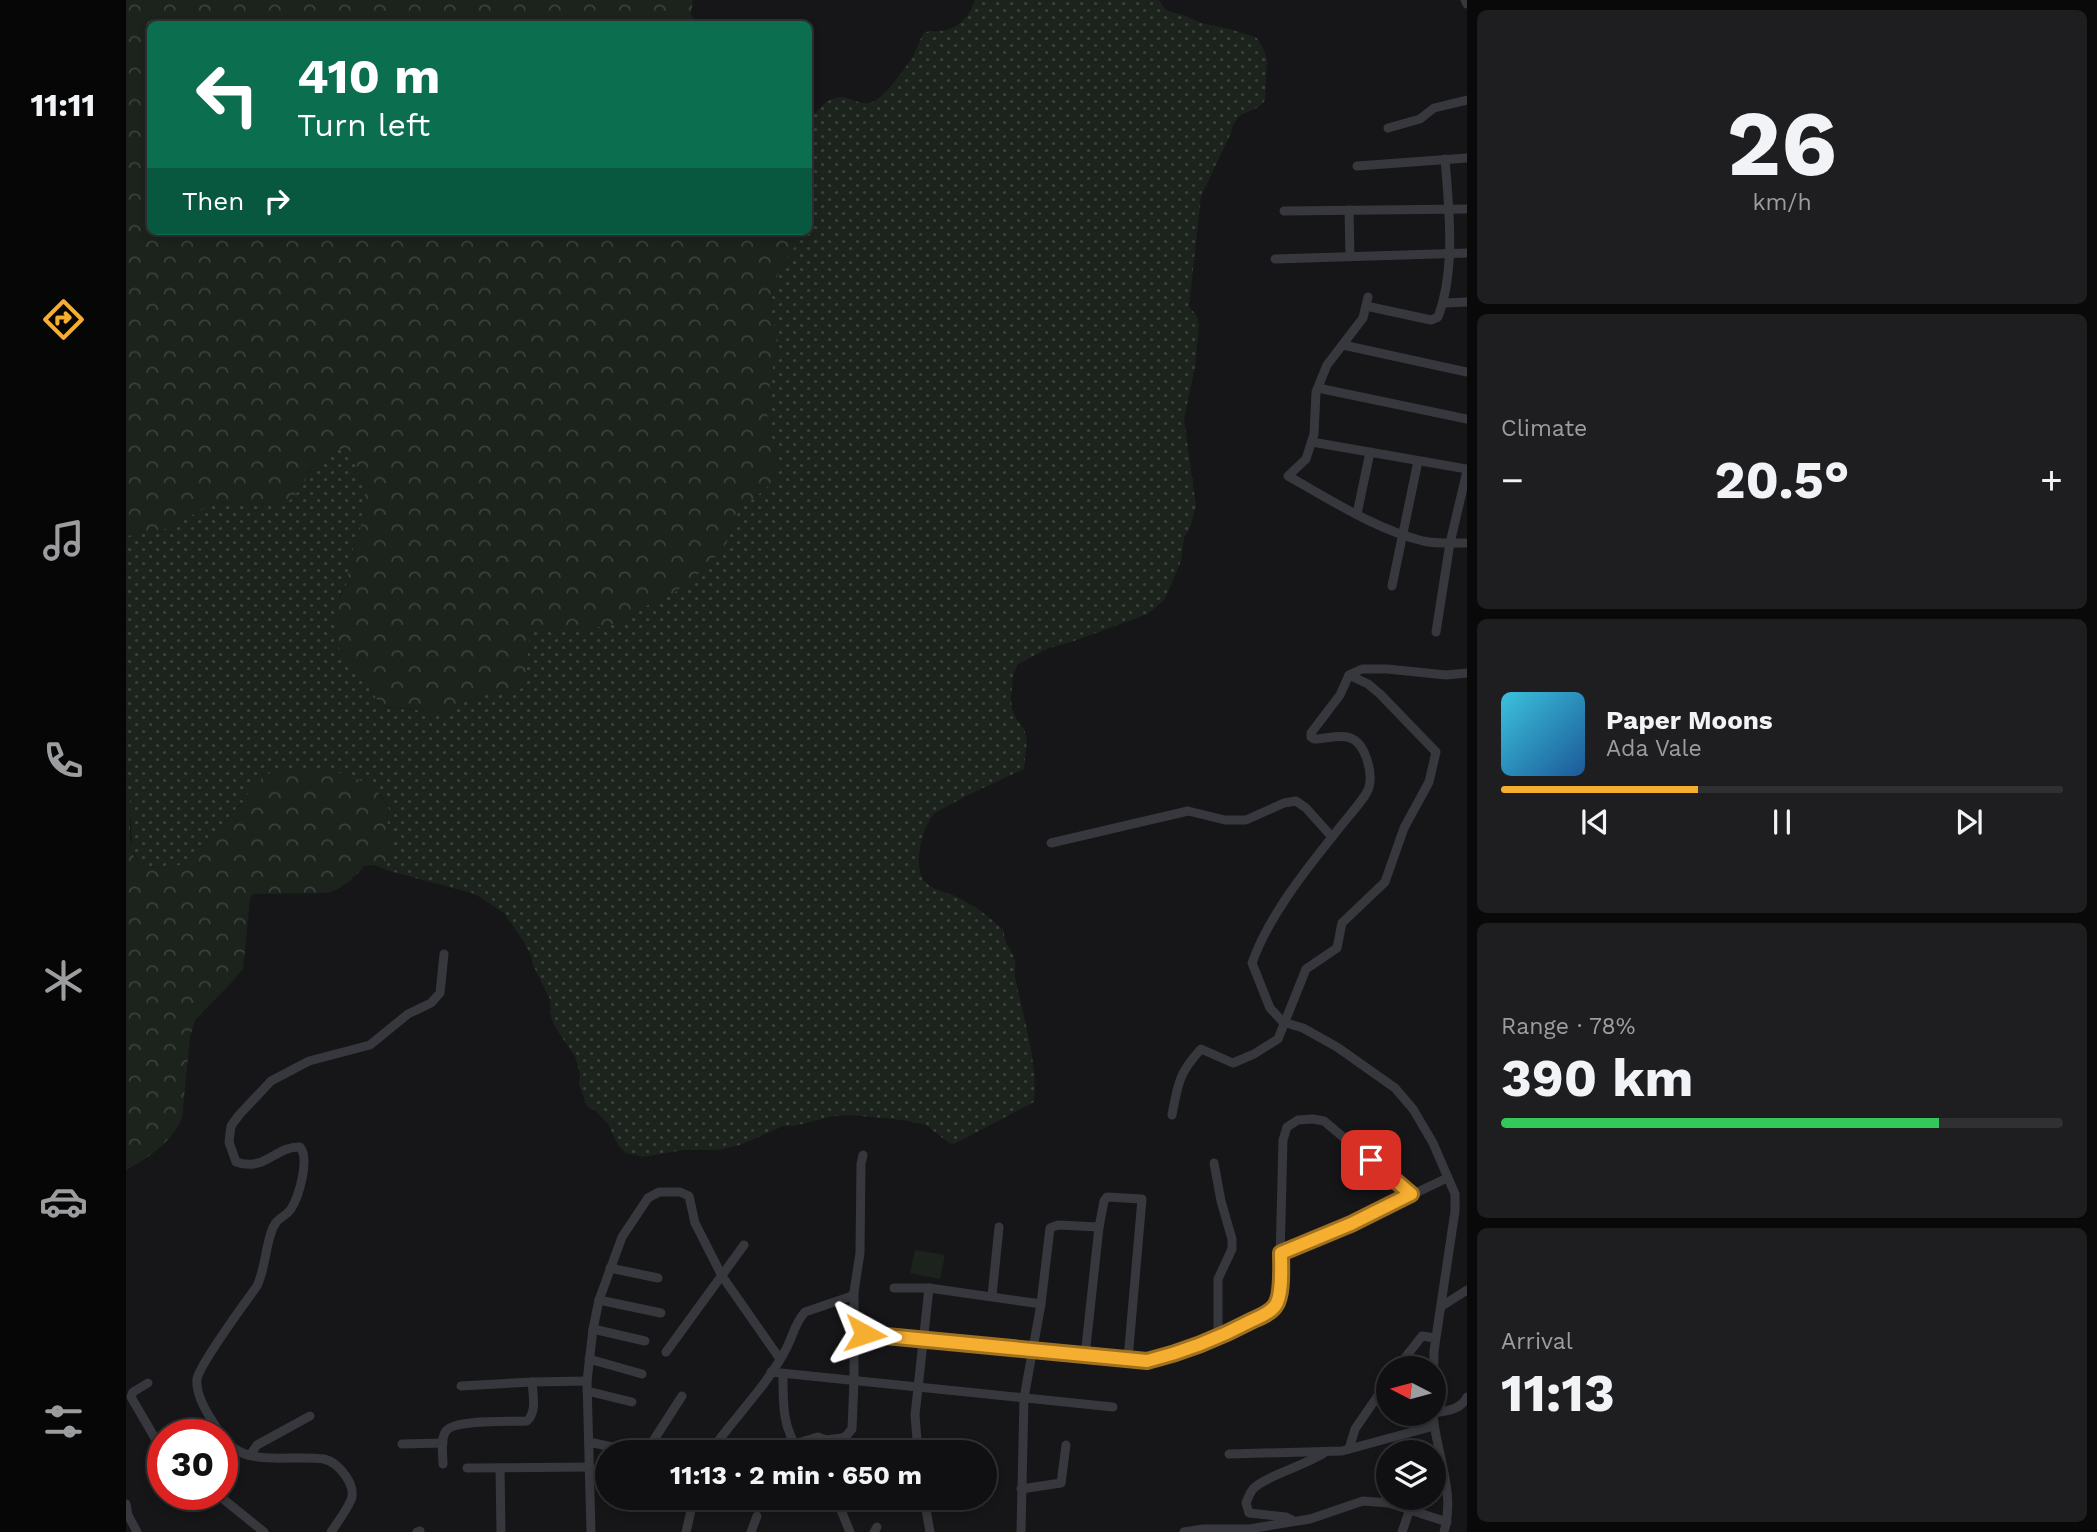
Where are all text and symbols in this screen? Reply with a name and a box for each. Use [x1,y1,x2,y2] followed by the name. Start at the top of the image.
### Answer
[297,47,440,105] text: 410 m
[182,49,273,140] icon: left
[31,86,95,124] text: 11:11
[1727,90,1837,197] text: 26
[297,106,430,144] text: Turn left
[258,182,296,220] icon: right
[182,186,244,216] text: Then
[1752,189,1812,216] text: km/h
[39,295,88,344] icon: directions
[1501,415,1587,442] text: Climate
[1714,450,1850,511] text: 20.5°
[1501,458,1524,502] text: −
[2040,458,2063,502] text: +
[39,516,88,565] icon: music
[1606,705,1773,735] text: Paper Moons
[1606,735,1702,762] text: Ada Vale
[39,736,88,785] icon: phone
[1576,803,1614,841] icon: previous
[1763,803,1801,841] icon: pause
[1950,803,1988,841] icon: next
[39,956,88,1005] icon: climate
[1501,1013,1635,1040] text: Range · 78%
[1501,1048,1694,1109] text: 390 km
[1341,1130,1401,1190] pin
[1352,1141,1390,1179] icon: arrive
[39,1177,88,1226] icon: car
[828,1297,902,1371] position arrow
[1501,1328,1573,1355] text: Arrival
[1376,1356,1446,1426] north arrow
[1376,1356,1446,1510] map controls
[1501,1363,1615,1424] text: 11:13
[39,1397,88,1446] icon: filters
[147,1419,238,1510] speed limit sign: 30
[1376,1440,1446,1510] button: layers
[670,1460,922,1490] text: 11:13 · 2 min · 650 m

